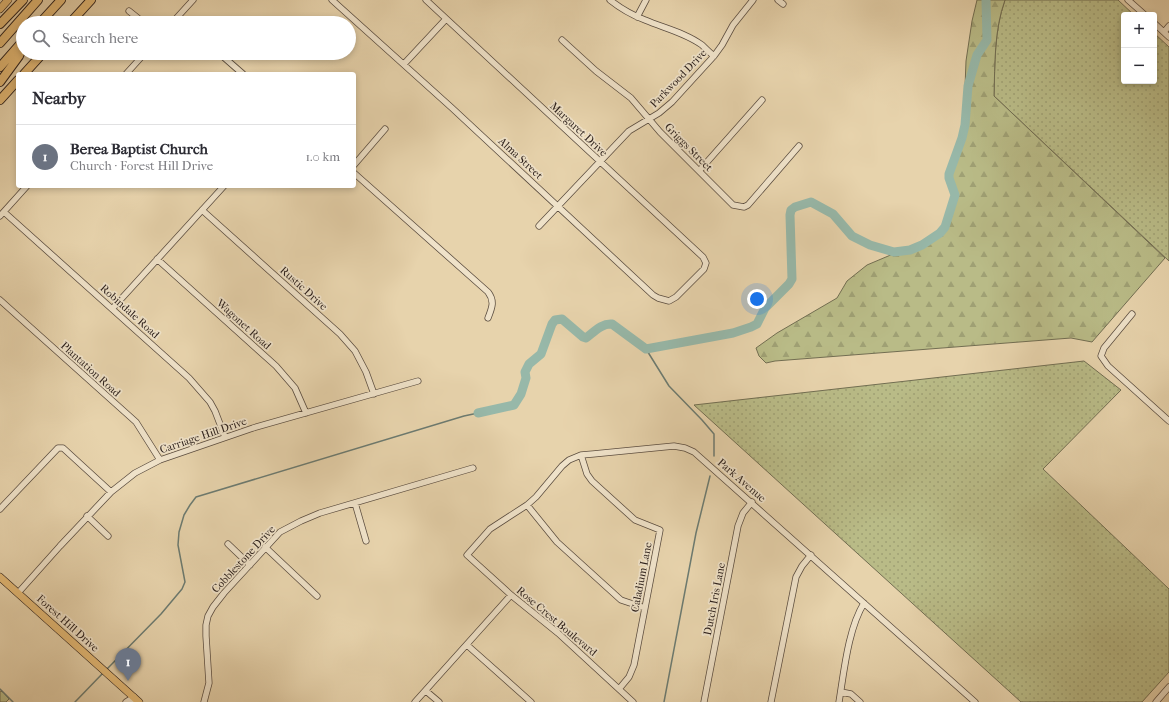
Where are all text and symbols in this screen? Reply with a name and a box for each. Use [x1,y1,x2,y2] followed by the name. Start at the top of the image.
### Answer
[1121,12,1157,84] map controls
[1121,12,1157,48] button: +
[16,16,356,60] search box
[30,27,52,49] icon: search
[62,29,138,47] text: Search here
[647,46,710,110] street label: Parkwood Drive
[1121,48,1157,84] button: −
[32,88,86,108] text: Nearby
[547,99,611,160] street label: Margaret Drive
[662,121,716,174] street label: Griggs Street
[495,134,546,182] street label: Alma Street
[70,140,208,158] text: Berea Baptist Church
[43,149,47,164] text: 1
[305,149,340,164] text: 1.0 km
[70,158,213,173] text: Church · Forest Hill Drive
[277,264,330,313] street label: Rustic Drive
[97,281,163,342] street label: Robindale Road
[747,289,767,309] your location
[213,296,274,353] street label: Wagonet Road
[58,339,124,400] street label: Plantation Road
[158,414,249,456] street label: Carriage Hill Drive
[715,456,769,505] street label: Park Avenue
[209,523,278,596] street label: Cobblestone Drive
[628,540,655,613] street label: Caladium Lane
[701,561,728,637] street label: Dutch Iris Lane
[514,584,600,660] street label: Rose Crest Boulevard
[34,592,102,655] street label: Forest Hill Drive
[115,648,141,681] pin: 1

